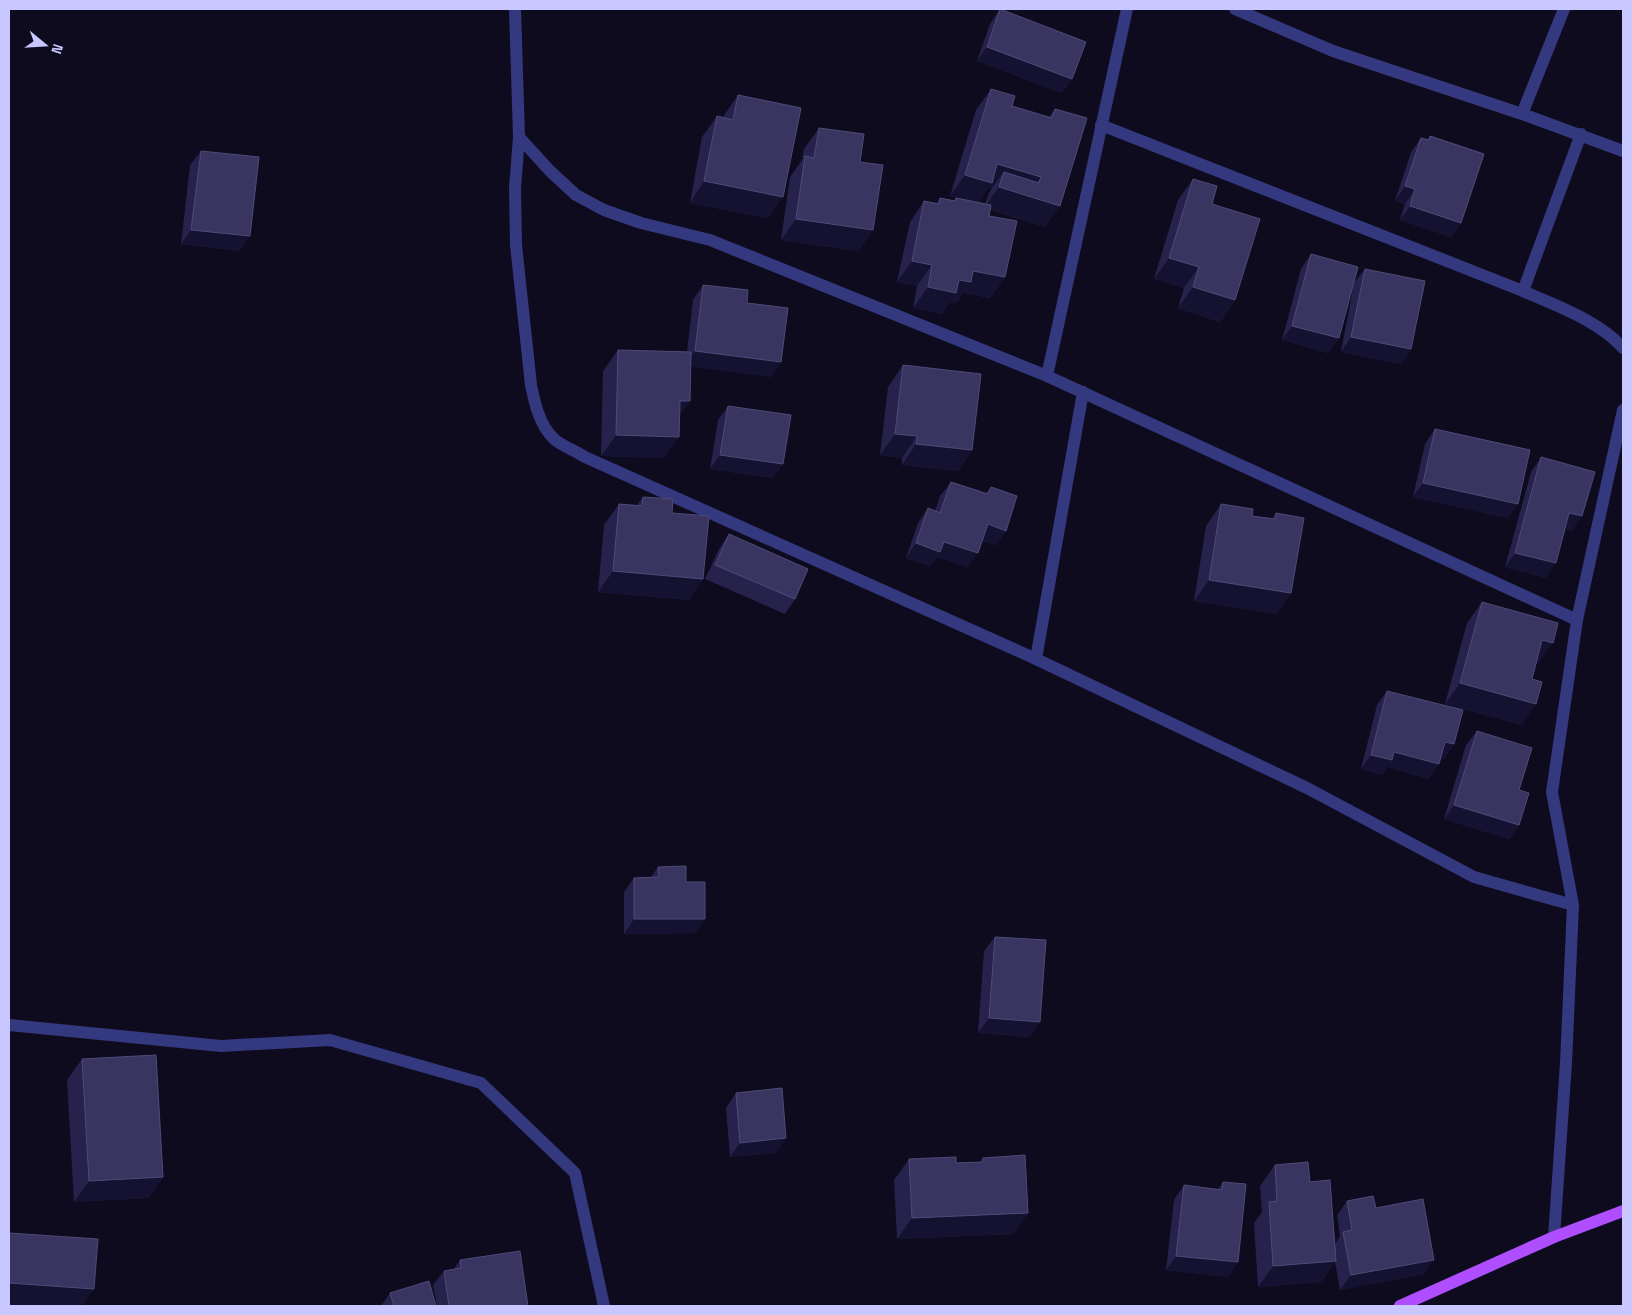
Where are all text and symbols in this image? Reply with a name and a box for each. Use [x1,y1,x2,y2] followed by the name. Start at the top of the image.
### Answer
[20,20,70,70] north arrow
[47,42,67,56] text: N

